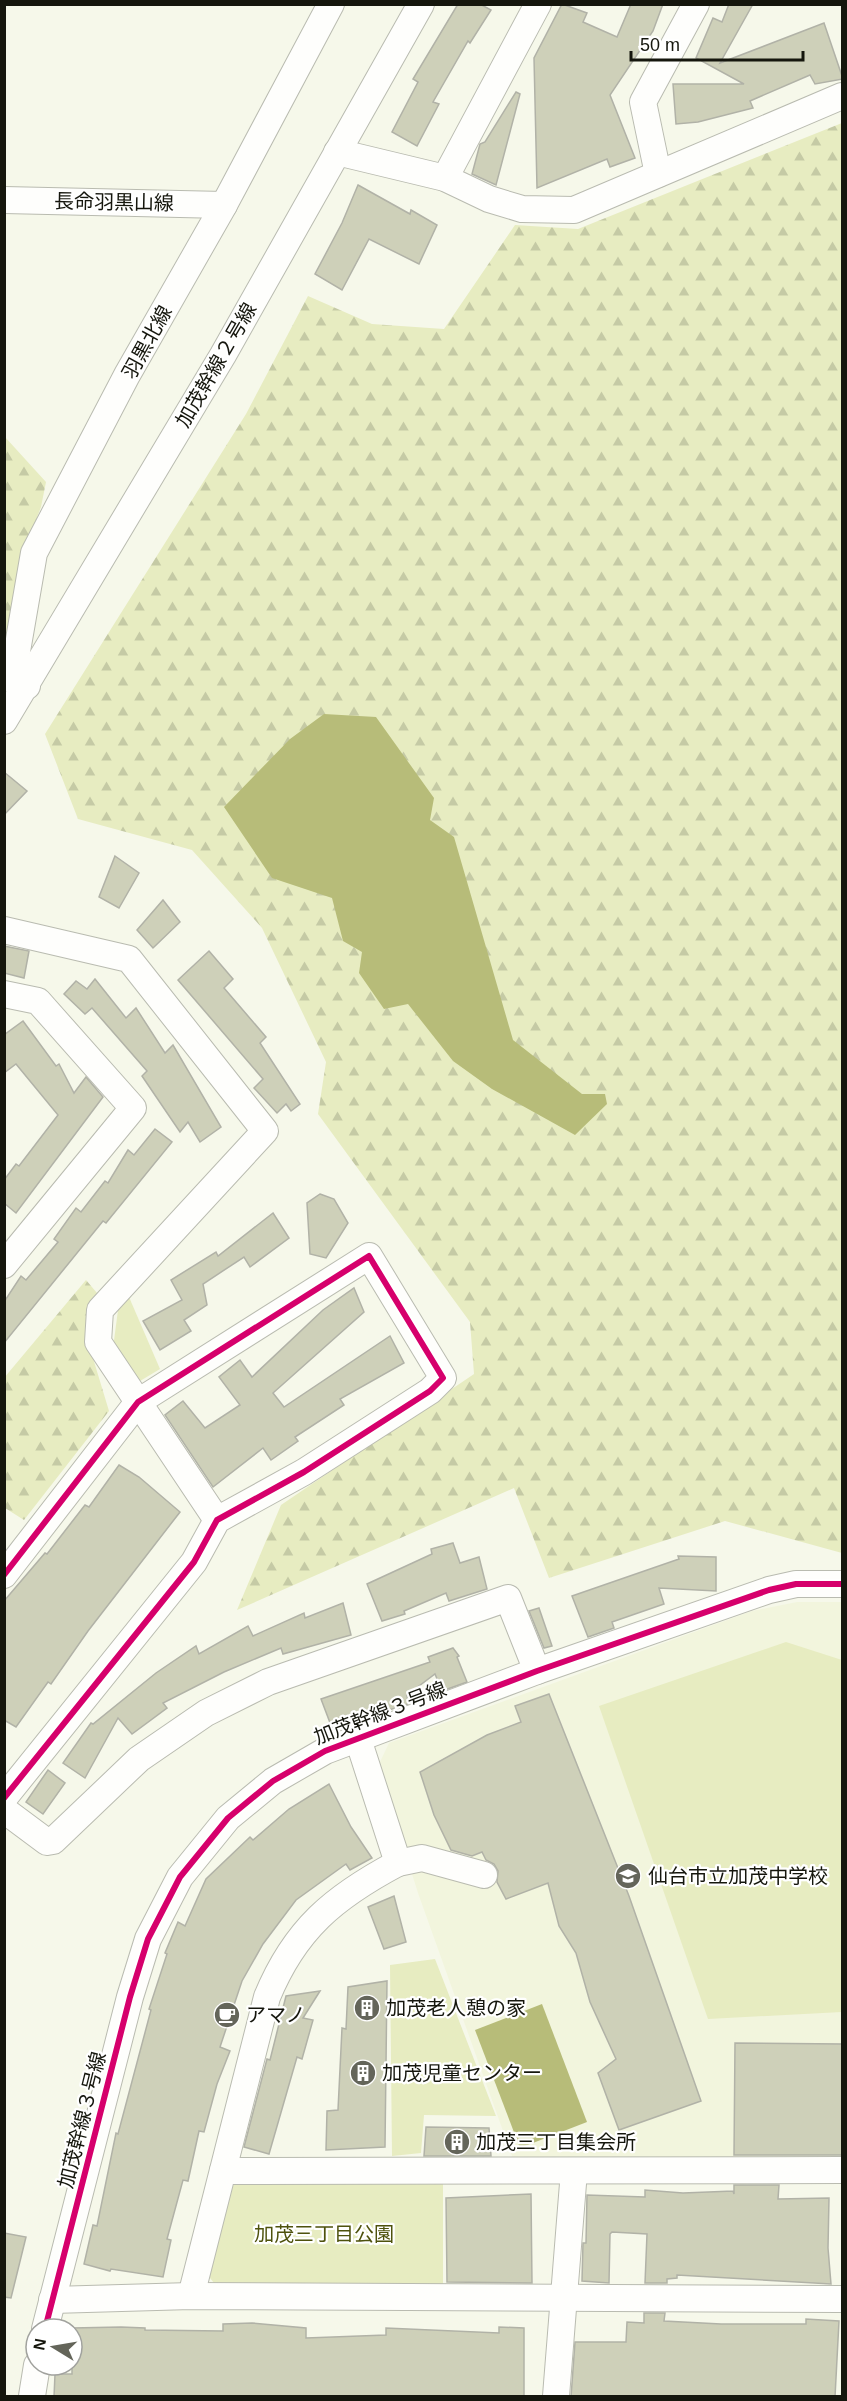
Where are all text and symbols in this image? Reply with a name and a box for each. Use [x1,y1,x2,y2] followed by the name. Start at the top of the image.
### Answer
[631,24,804,62] scale bar
[640,35,680,55] text: 50 m
[54,190,174,214] street label: 長命羽黒山線
[171,299,261,431] street label: 加茂幹線２号線
[118,302,176,382] street label: 羽黒北線
[311,1678,449,1748] street label: 加茂幹線３号線
[613,1861,643,1891] school or university icon: 仙台市立加茂中学校
[648,1865,828,1887] place label: 仙台市立加茂中学校
[352,1993,382,2023] building icon: 加茂老人憩の家
[386,1997,526,2019] place label: 加茂老人憩の家
[212,2000,242,2030] cafe icon: アマノ
[246,2004,305,2026] place label: アマノ
[54,2049,110,2191] street label: 加茂幹線３号線
[348,2058,378,2088] building icon: 加茂児童センター
[382,2062,542,2084] place label: 加茂児童センター
[442,2127,472,2157] building icon: 加茂三丁目集会所
[476,2131,636,2153] place label: 加茂三丁目集会所
[254,2223,394,2245] park label: 加茂三丁目公園
[24,2317,84,2377] north arrow
[30,2337,49,2352] text: N

